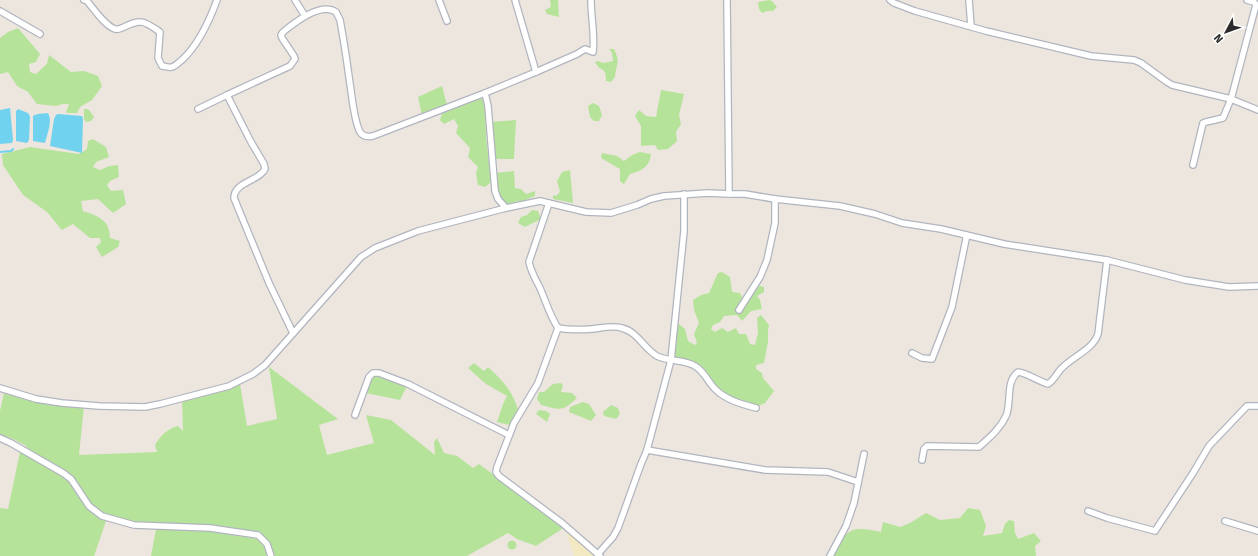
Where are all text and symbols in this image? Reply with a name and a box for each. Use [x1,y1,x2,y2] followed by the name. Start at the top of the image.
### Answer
[1206,12,1246,52] north arrow
[1212,31,1226,45] text: N

